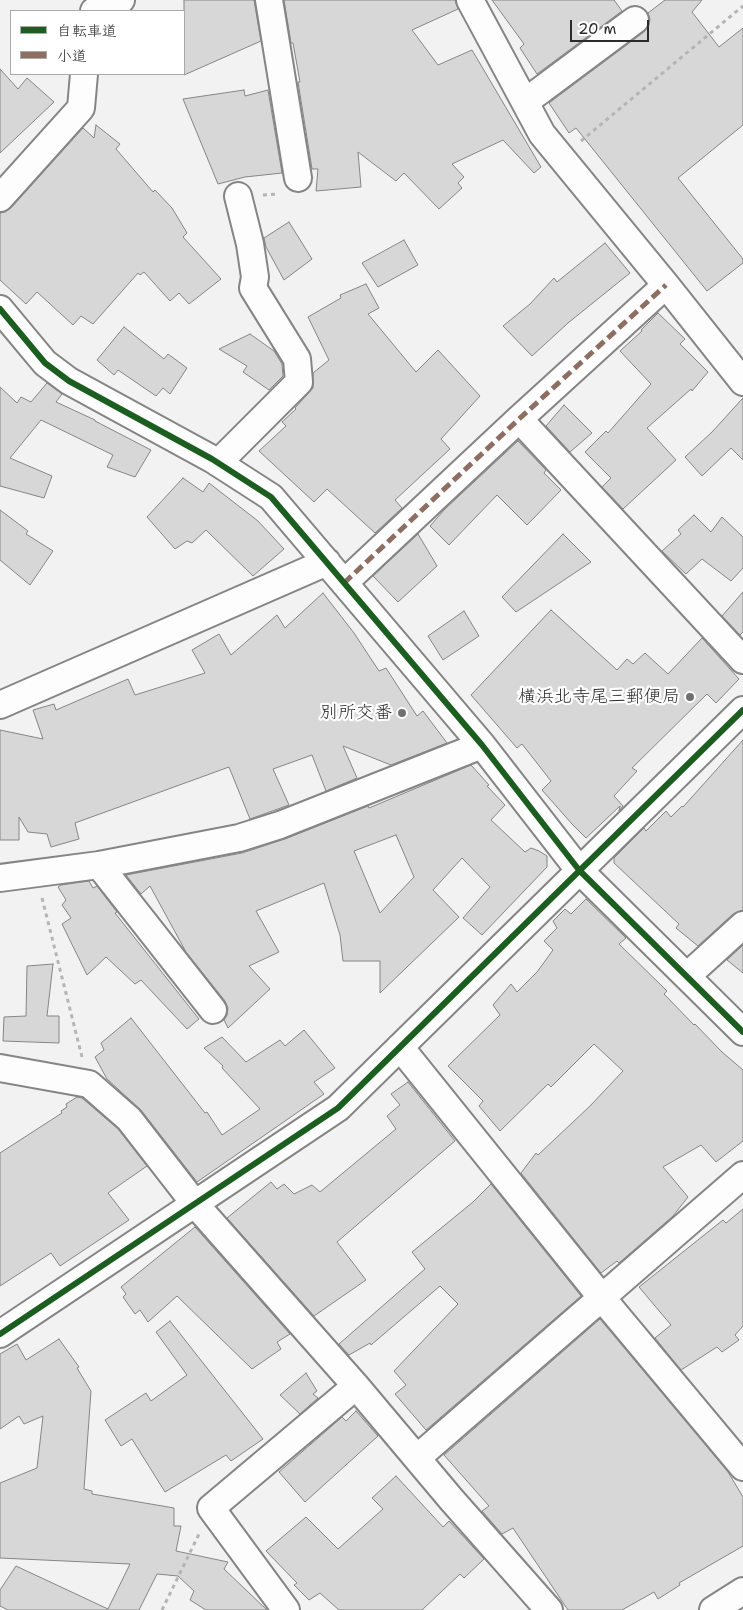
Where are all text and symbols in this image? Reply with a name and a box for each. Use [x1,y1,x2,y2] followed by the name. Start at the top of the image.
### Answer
[10,10,185,75] legend
[573,10,652,42] scale bar
[578,19,617,39] text: 20 m
[57,21,117,41] text: 自転車道
[57,46,87,66] text: 小道
[518,686,680,708] place label: 横浜北寺尾三郵便局
[684,691,696,703] marker: 横浜北寺尾三郵便局
[320,702,392,724] place label: 別所交番
[396,707,408,719] marker: 別所交番

